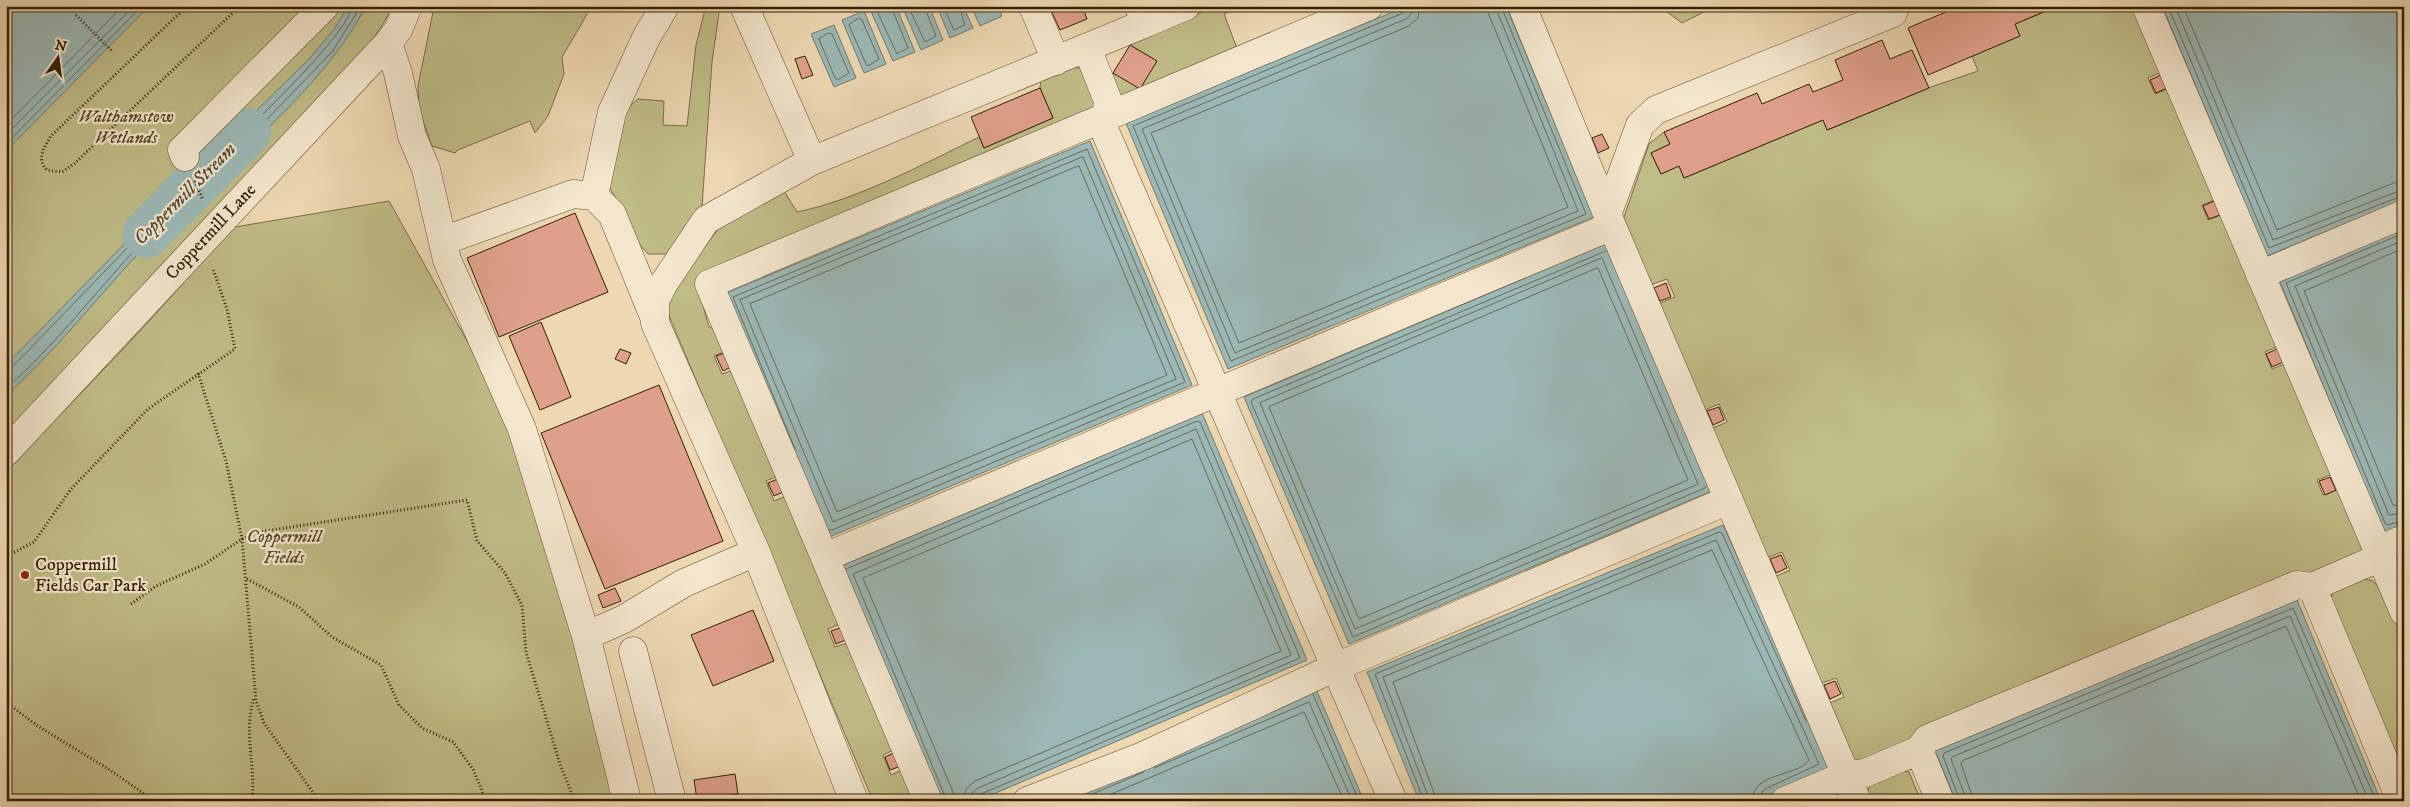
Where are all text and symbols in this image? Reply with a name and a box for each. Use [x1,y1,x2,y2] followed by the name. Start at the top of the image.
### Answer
[32,32,82,82] north arrow
[53,36,69,57] text: N
[78,106,174,149] park label: Walthamstow Wetlands
[129,138,242,251] water label: Coppermill Stream
[161,179,261,285] street label: Coppermill Lane
[247,526,324,569] park label: Coppermill Fields
[35,554,146,597] place label: Coppermill Fields Car Park
[19,569,31,581] marker: Coppermill Fields Car Park

